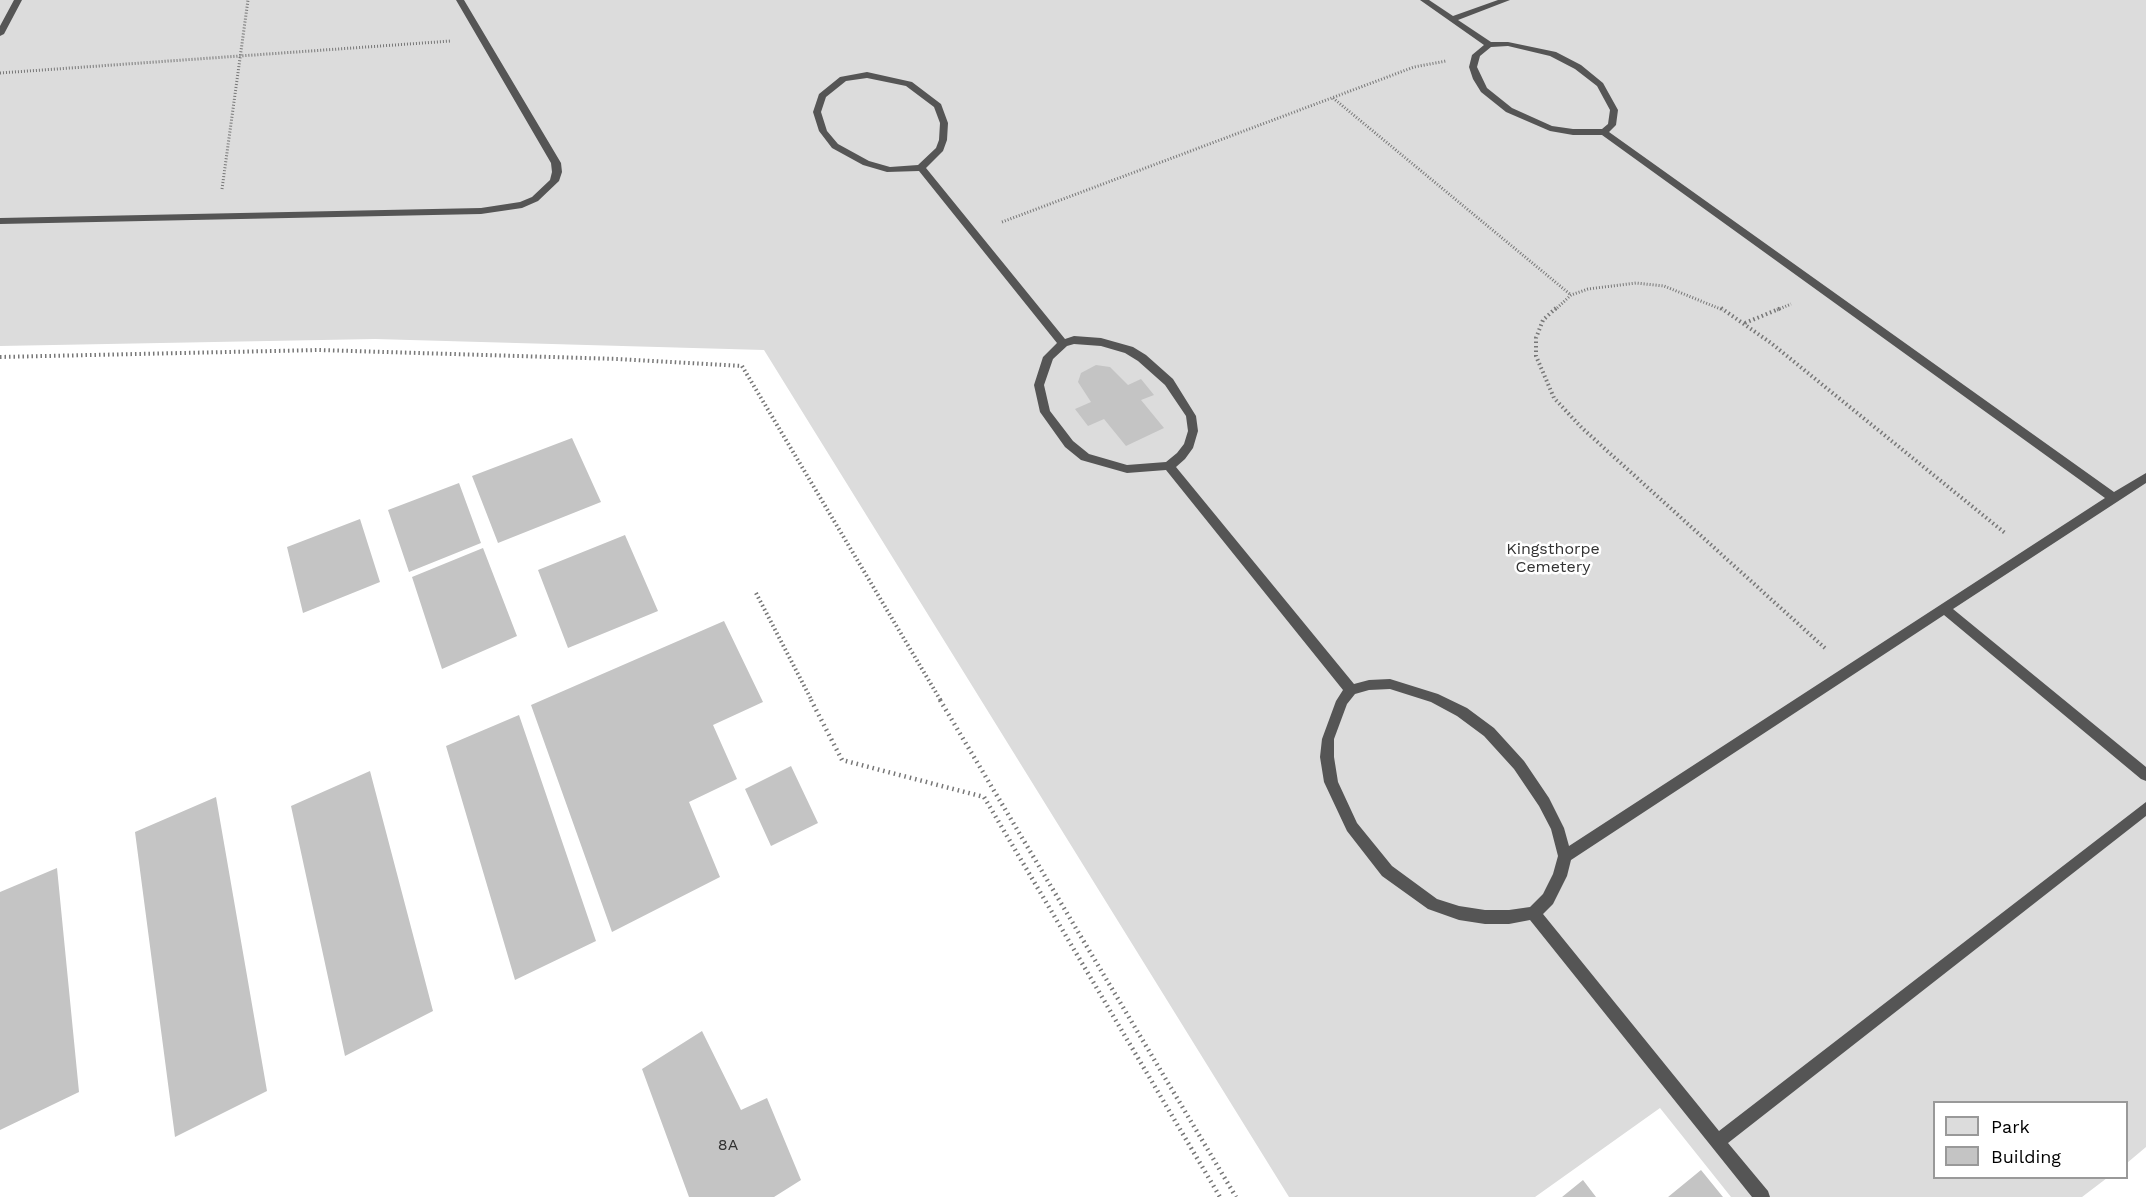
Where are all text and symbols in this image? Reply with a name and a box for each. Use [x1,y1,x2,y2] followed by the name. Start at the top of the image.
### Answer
[1506,539,1600,577] park label: Kingsthorpe Cemetery
[1933,1101,2128,1179] legend
[1991,1116,2030,1137] text: Park
[718,1135,738,1155] house number: 8A
[1991,1146,2061,1167] text: Building

